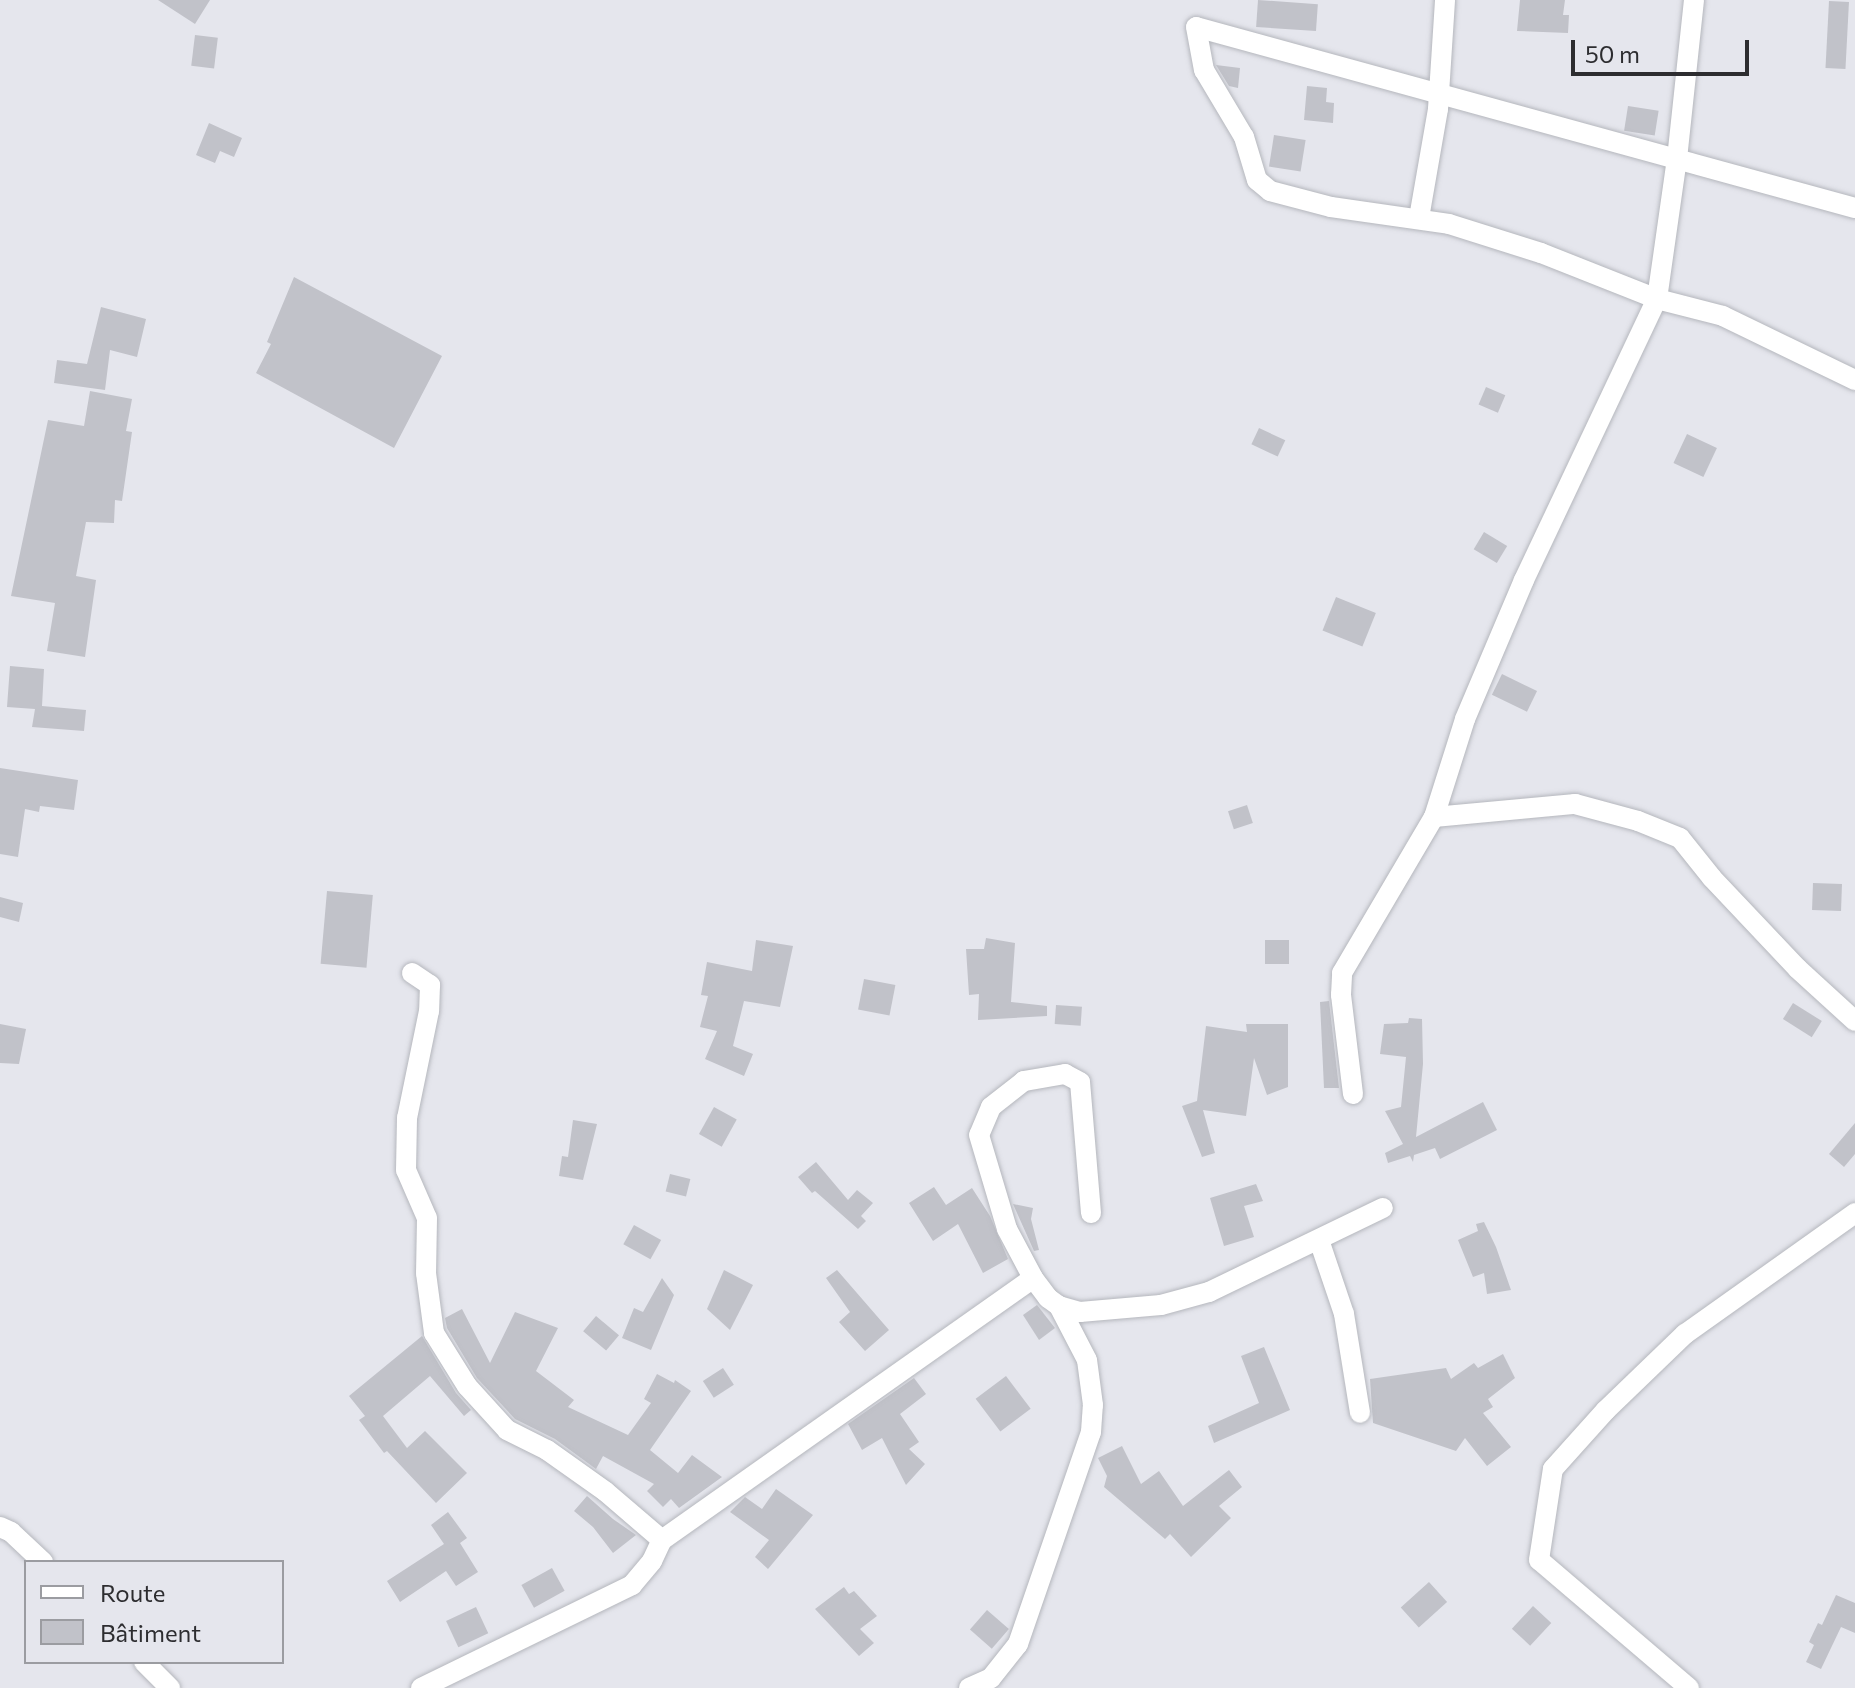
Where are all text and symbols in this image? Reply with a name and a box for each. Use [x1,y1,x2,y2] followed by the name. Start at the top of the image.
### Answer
[1575,24,1753,74] scale bar
[1585,39,1640,68] text: 50 m
[24,1560,284,1664] legend
[100,1578,165,1607] text: Route
[100,1618,201,1647] text: Bâtiment

